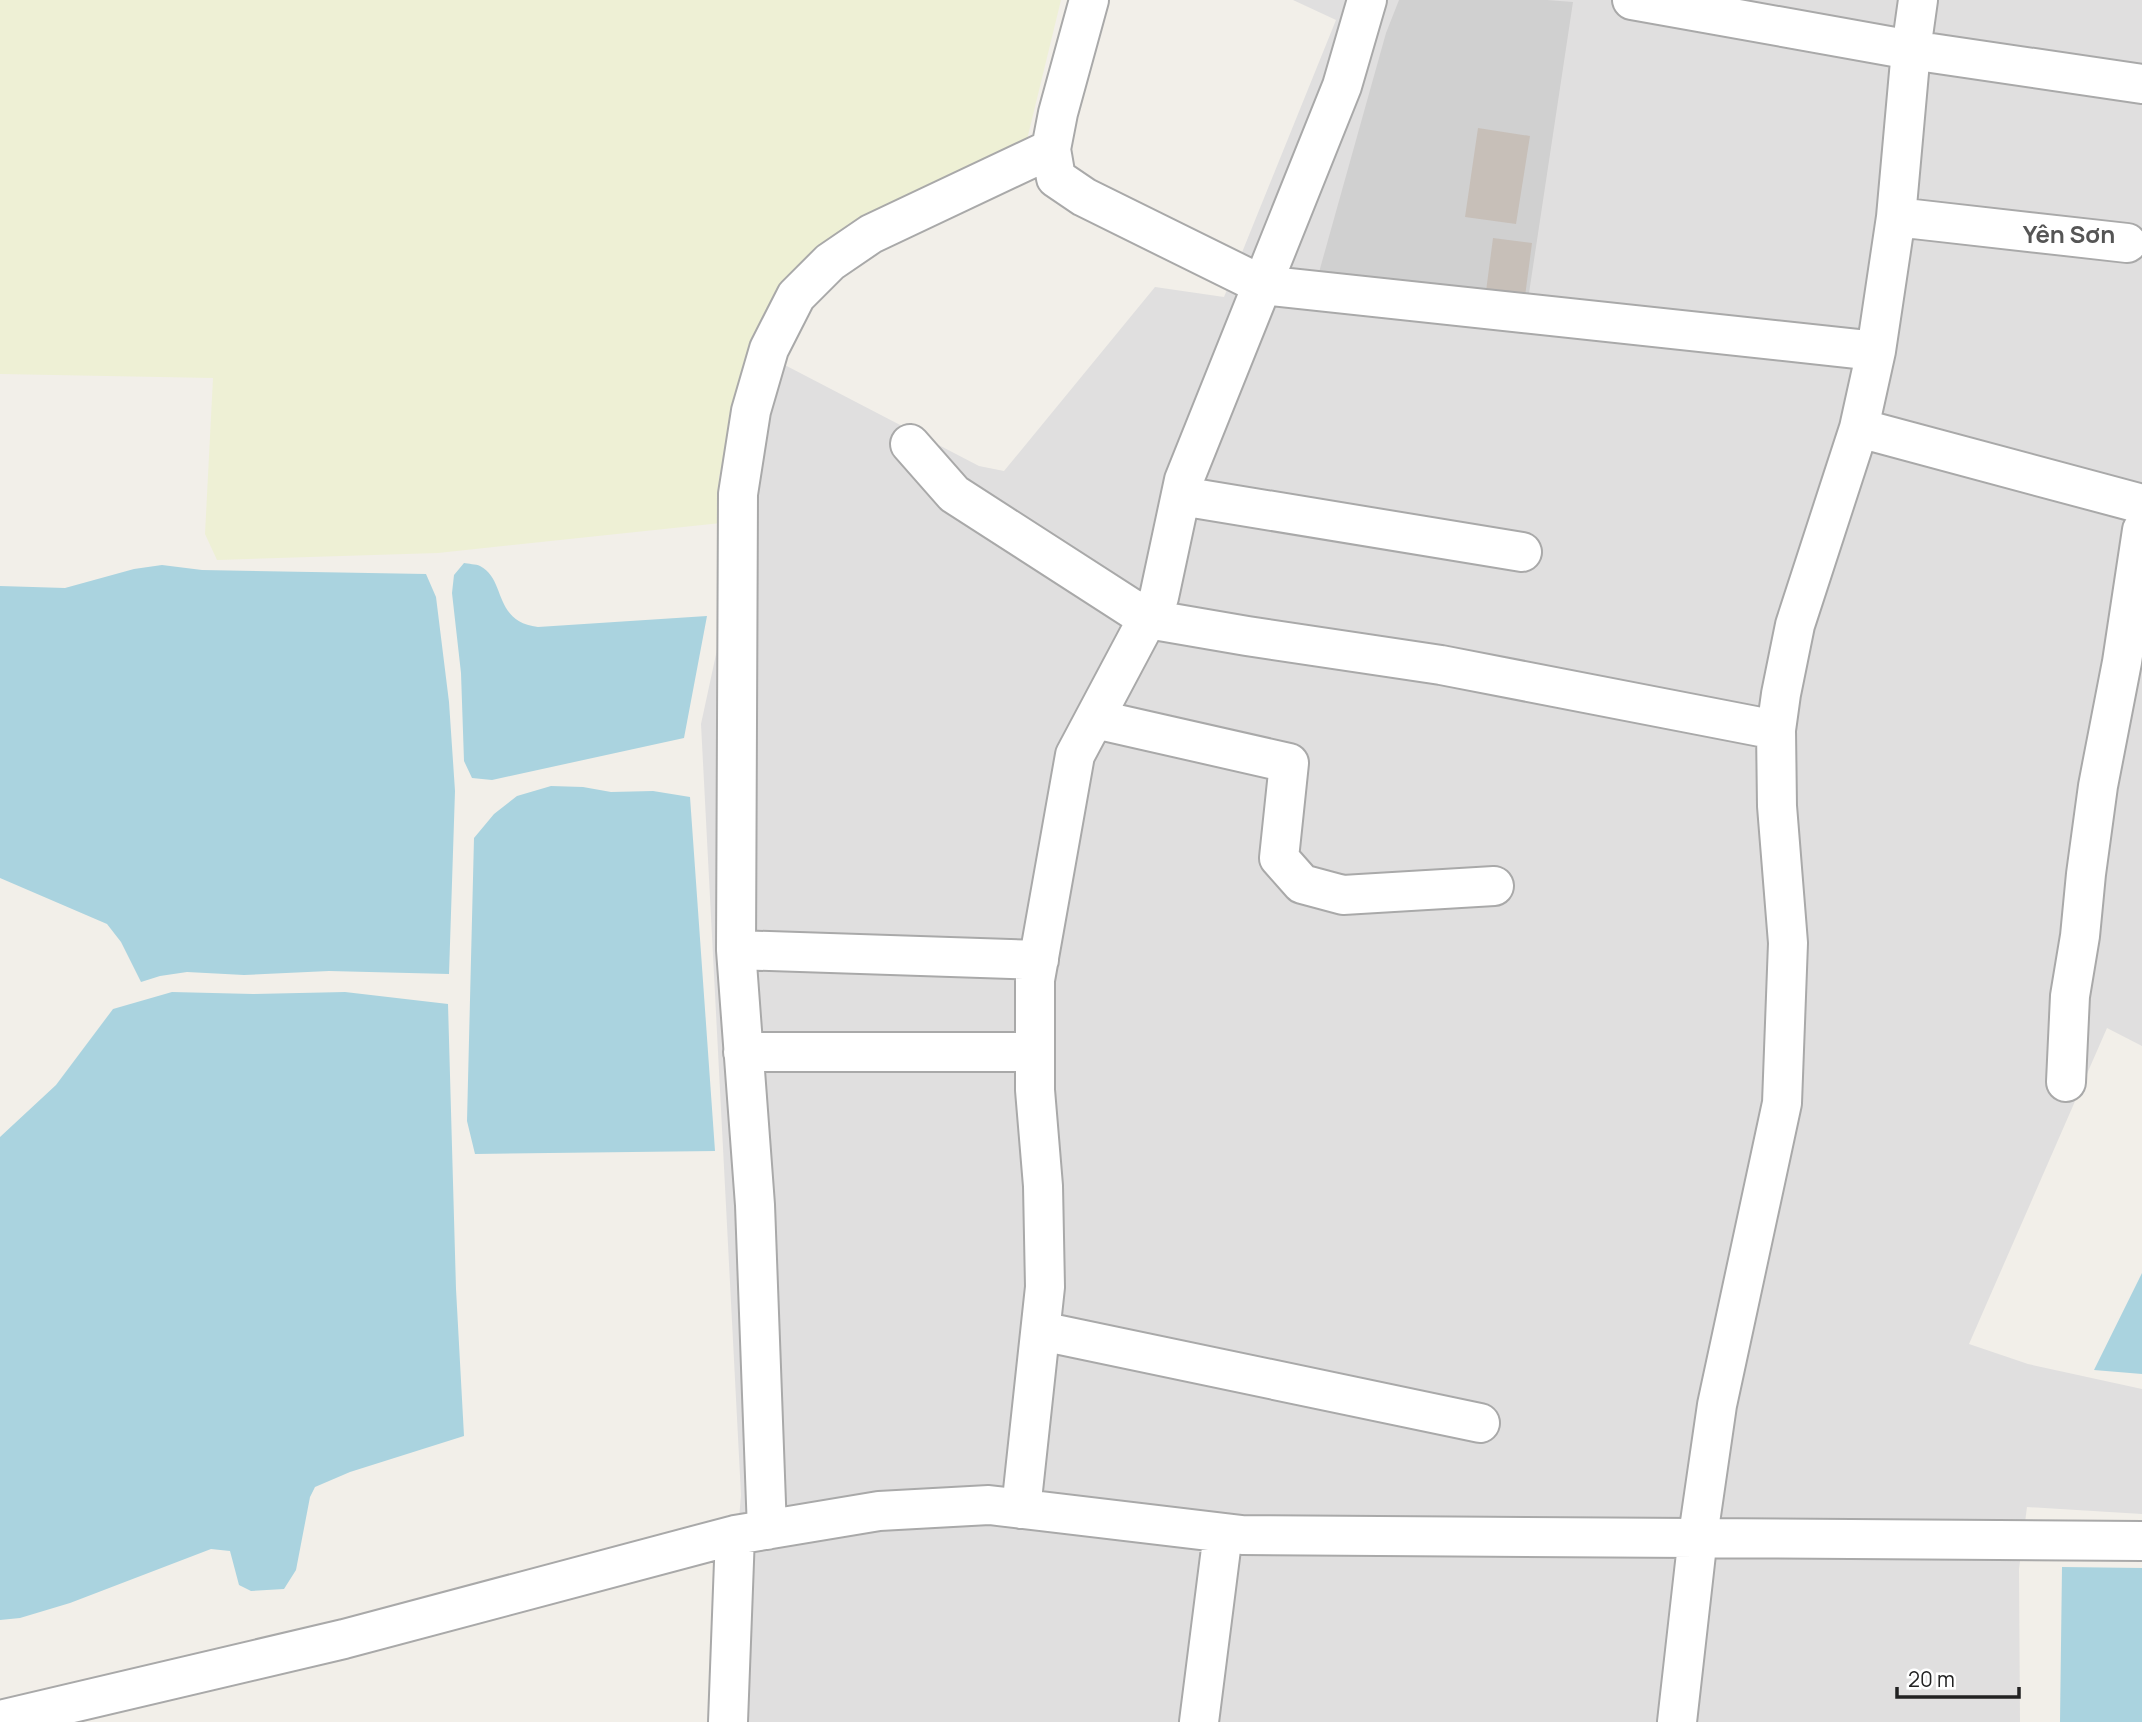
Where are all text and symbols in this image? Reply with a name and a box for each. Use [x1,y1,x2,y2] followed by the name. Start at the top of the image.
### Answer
[2023,217,2115,250] district label: Yên Sơn
[1897,1656,2020,1700] scale bar
[1908,1665,1955,1693] text: 20 m

